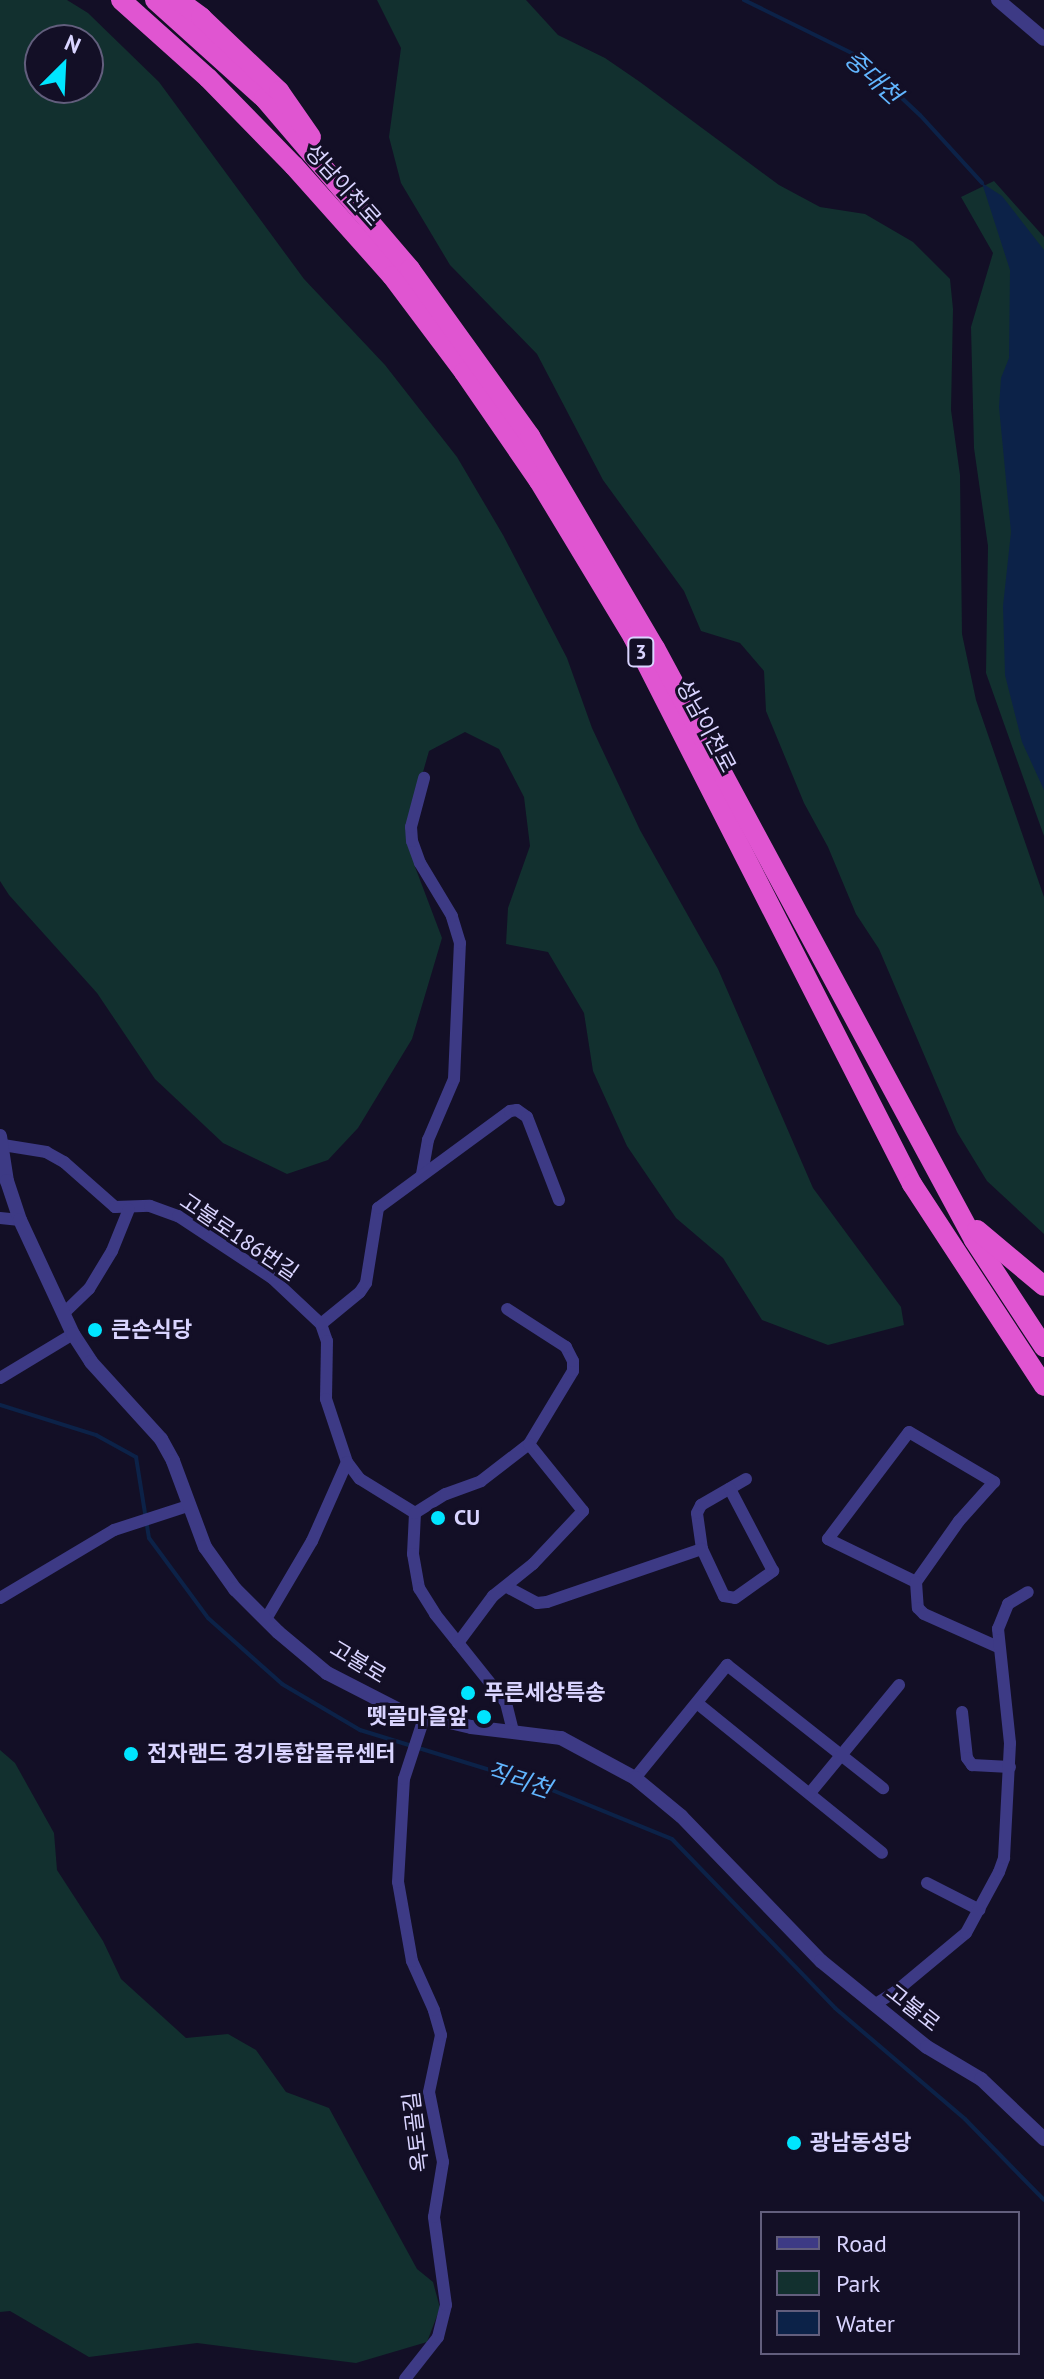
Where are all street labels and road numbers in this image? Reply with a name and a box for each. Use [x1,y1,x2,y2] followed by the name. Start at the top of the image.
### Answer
[299,139,387,231] street label: 성남이천로
[627,636,655,668] road number: 3
[671,675,741,777] street label: 성남이천로
[175,1188,303,1286] street label: 고불로186번길
[325,1635,391,1689] street label: 고불로
[881,1979,945,2037] street label: 고불로
[398,2090,434,2174] street label: 옥토골길

